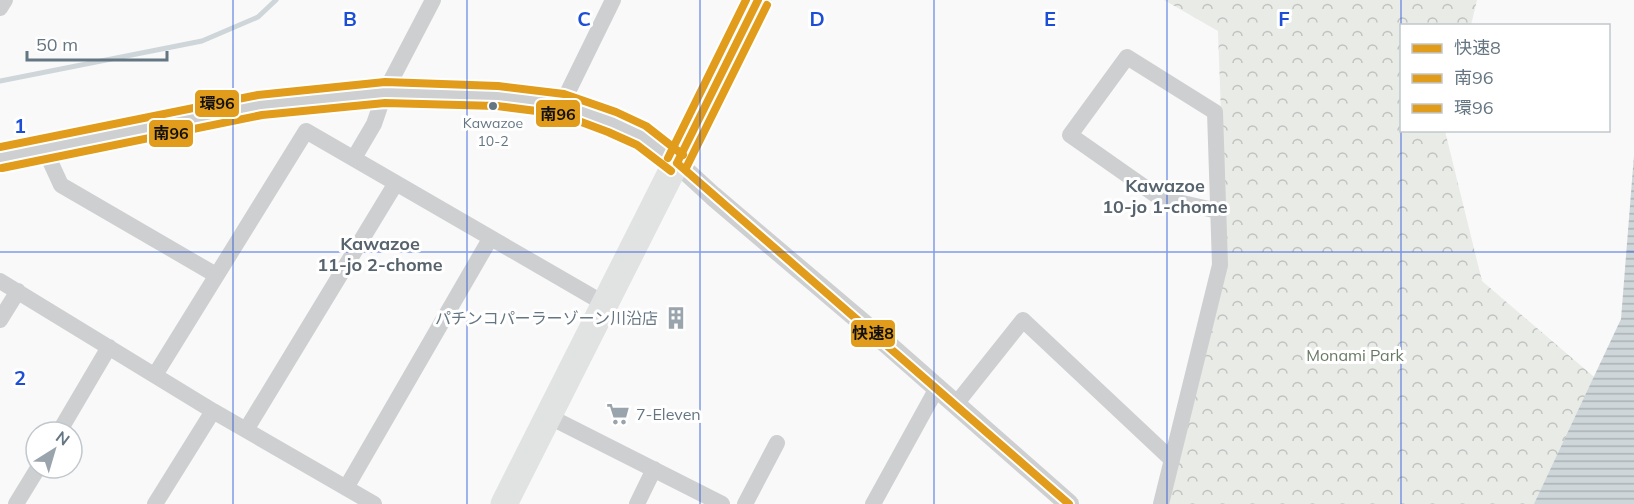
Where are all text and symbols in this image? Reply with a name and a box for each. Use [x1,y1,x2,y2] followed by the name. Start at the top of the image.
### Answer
[343,6,357,31] text: B
[577,6,591,31] text: C
[809,6,825,31] text: D
[1044,6,1056,31] text: E
[1278,6,1290,31] text: F
[27,24,166,62] scale bar
[1400,24,1610,132] legend
[36,33,78,56] text: 50 m
[1454,36,1501,59] text: 快速8
[1454,66,1494,89] text: 南96
[194,89,240,118] line badge: 環96
[199,93,235,113] text: 環96
[1454,96,1494,119] text: 環96
[535,99,581,128] line badge: 南96
[487,100,499,112] marker: Kawazoe 10-2
[540,104,576,124] text: 南96
[14,113,26,138] text: 1
[463,114,523,150] place label: Kawazoe 10-2
[148,119,194,148] line badge: 南96
[153,123,189,143] text: 南96
[1102,174,1228,218] district label: Kawazoe 10-jo 1-chome
[317,232,443,276] district label: Kawazoe 11-jo 2-chome
[663,305,689,331] building icon: パチンコパーラーゾーン川沿店
[435,308,658,328] place label: パチンコパーラーゾーン川沿店
[850,319,896,348] line badge: 快速8
[852,323,894,343] text: 快速8
[1306,345,1405,365] park label: Monami Park
[14,365,26,390] text: 2
[605,401,631,427] supermarket icon: 7-Eleven
[636,404,701,424] place label: 7-Eleven
[24,420,84,480] north arrow
[52,426,74,450] text: N

